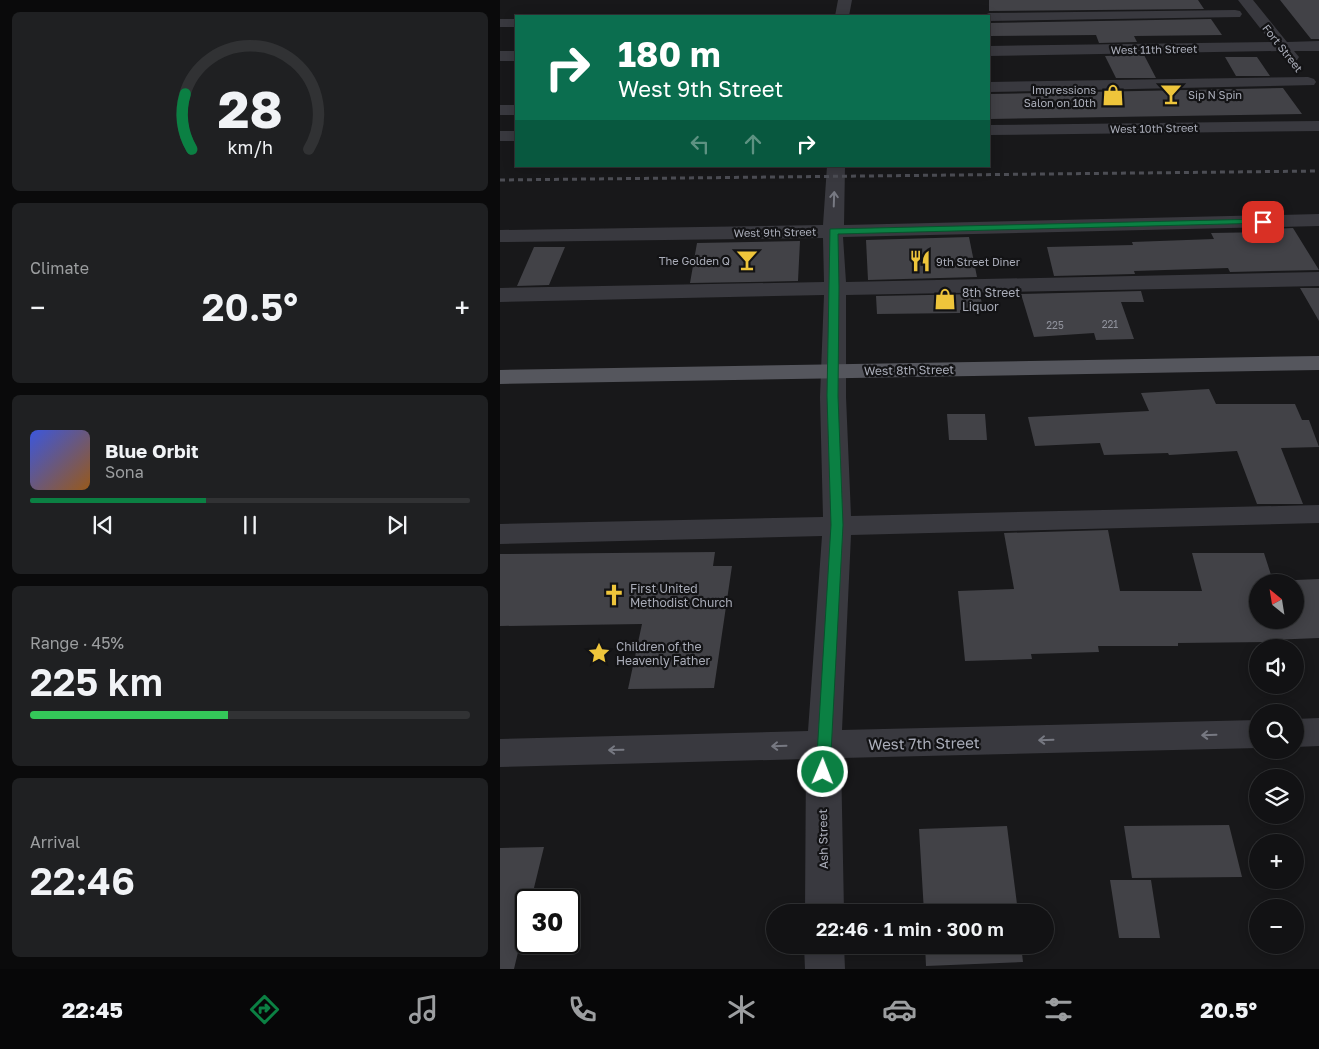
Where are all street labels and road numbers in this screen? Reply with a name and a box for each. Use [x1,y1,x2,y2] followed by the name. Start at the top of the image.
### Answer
[1260,21,1306,75] street label: Fort Street
[1111,42,1197,56] street label: West 11th Street
[1110,121,1198,135] street label: West 10th Street
[734,225,816,239] street label: West 9th Street
[864,362,954,378] street label: West 8th Street
[868,733,980,753] street label: West 7th Street
[815,809,831,869] street label: Ash Street

